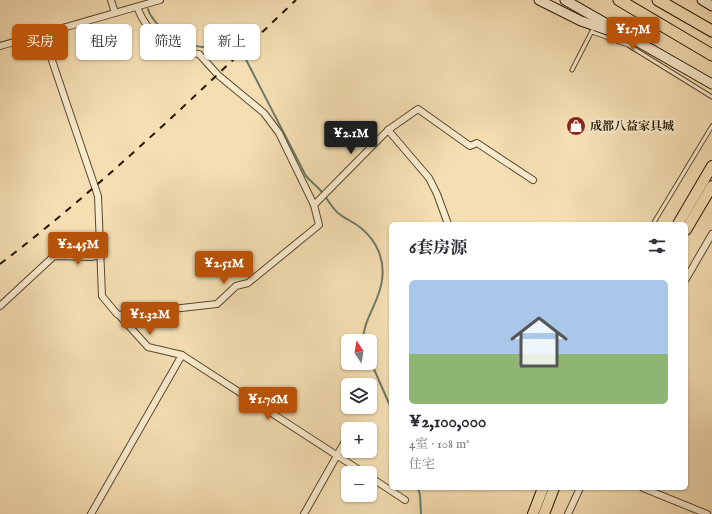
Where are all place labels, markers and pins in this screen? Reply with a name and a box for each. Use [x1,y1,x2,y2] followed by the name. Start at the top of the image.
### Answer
[605,17,661,51] pin: ¥1.7M
[565,115,587,137] shop icon: 成都八益家具城
[590,119,674,134] place label: 成都八益家具城
[323,121,379,155] pin: ¥2.1M
[45,232,111,266] pin: ¥2.45M
[191,251,257,285] pin: ¥2.51M
[117,302,183,336] pin: ¥1.32M
[235,387,301,421] pin: ¥1.76M

